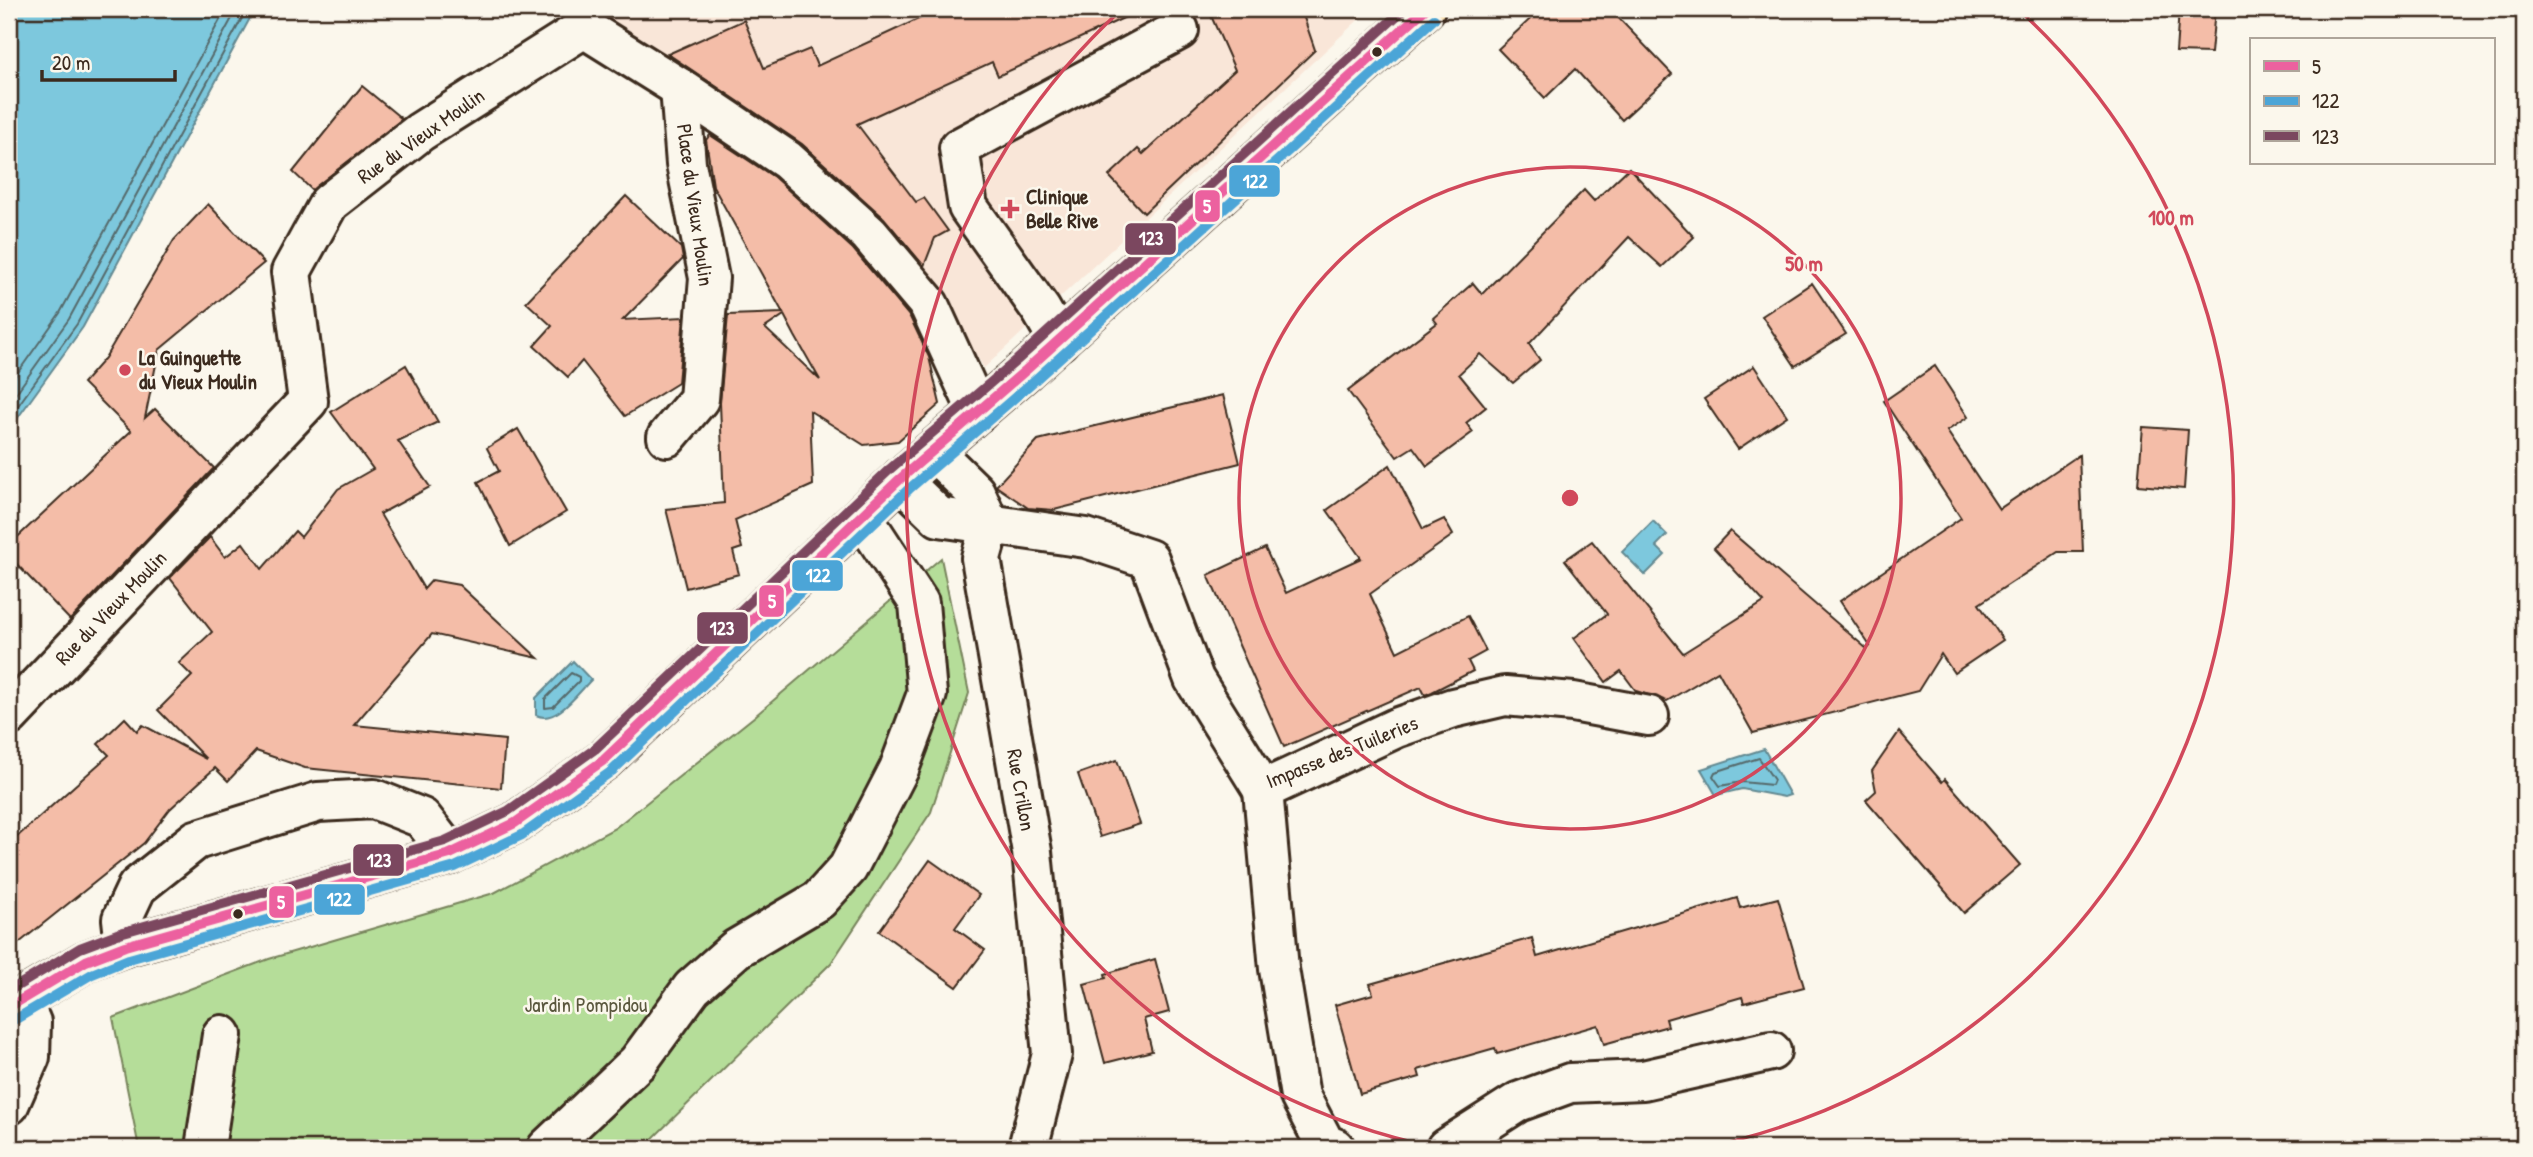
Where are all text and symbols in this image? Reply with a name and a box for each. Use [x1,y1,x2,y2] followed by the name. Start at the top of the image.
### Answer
[42,38,175,82] scale bar
[2250,38,2494,164] legend
[1370,45,1384,59] unlabelled marker
[52,48,90,77] text: 20 m
[2312,52,2321,81] text: 5
[351,81,490,190] street label: Rue du Vieux Moulin
[2312,86,2339,115] text: 122
[670,122,721,288] street label: Place du Vieux Moulin
[2312,122,2339,151] text: 123
[1228,164,1281,198] line badge: 122
[1243,168,1267,194] text: 122
[1026,182,1099,235] place label: Clinique Belle Rive
[1194,189,1221,223] line badge: 5
[1203,193,1212,219] text: 5
[1000,199,1020,219] marker: Clinique Belle Rive
[2148,203,2194,232] text: 100 m
[1124,222,1177,256] line badge: 123
[1139,225,1164,251] text: 123
[1785,249,1823,278] text: 50 m
[139,343,257,396] place label: La Guinguette du Vieux Moulin
[117,362,133,378] marker: La Guinguette du Vieux Moulin
[1558,486,1582,510] centre of rings
[48,544,173,671] street label: Rue du Vieux Moulin
[791,559,844,592] line badge: 122
[806,562,830,588] text: 122
[758,584,785,618] line badge: 5
[768,588,777,614] text: 5
[696,611,749,645] line badge: 123
[710,615,735,641] text: 123
[1262,708,1422,795] street label: Impasse des Tuileries
[1000,747,1043,833] street label: Rue Crillon
[352,843,405,877] line badge: 123
[367,847,392,873] text: 123
[313,883,366,916] line badge: 122
[268,885,295,919] line badge: 5
[327,886,351,912] text: 122
[277,889,286,915] text: 5
[231,907,245,921] unlabelled marker
[525,990,648,1019] park label: Jardin Pompidou

